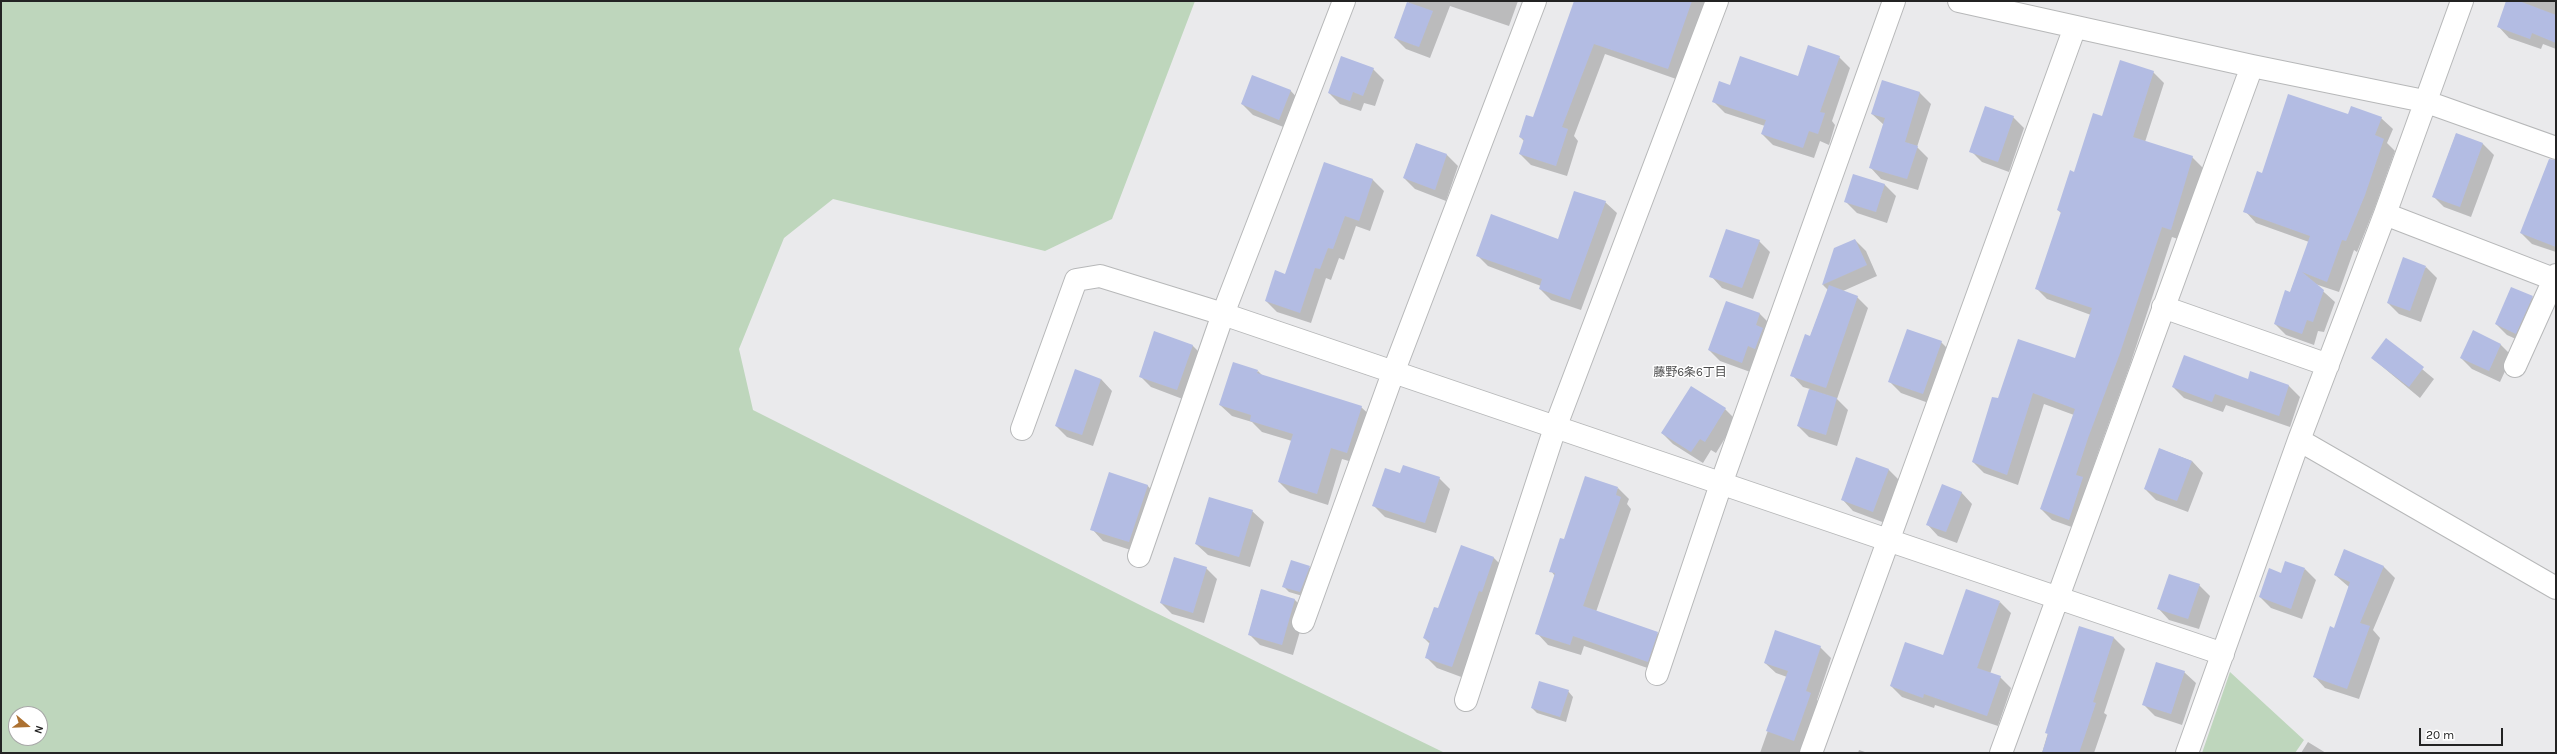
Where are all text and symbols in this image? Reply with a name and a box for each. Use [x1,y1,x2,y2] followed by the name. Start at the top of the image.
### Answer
[1653,366,1727,380] district label: 藤野6条6丁目
[8,706,48,746] north arrow
[2421,720,2505,746] scale bar
[31,724,46,736] text: N
[2426,728,2454,742] text: 20 m

